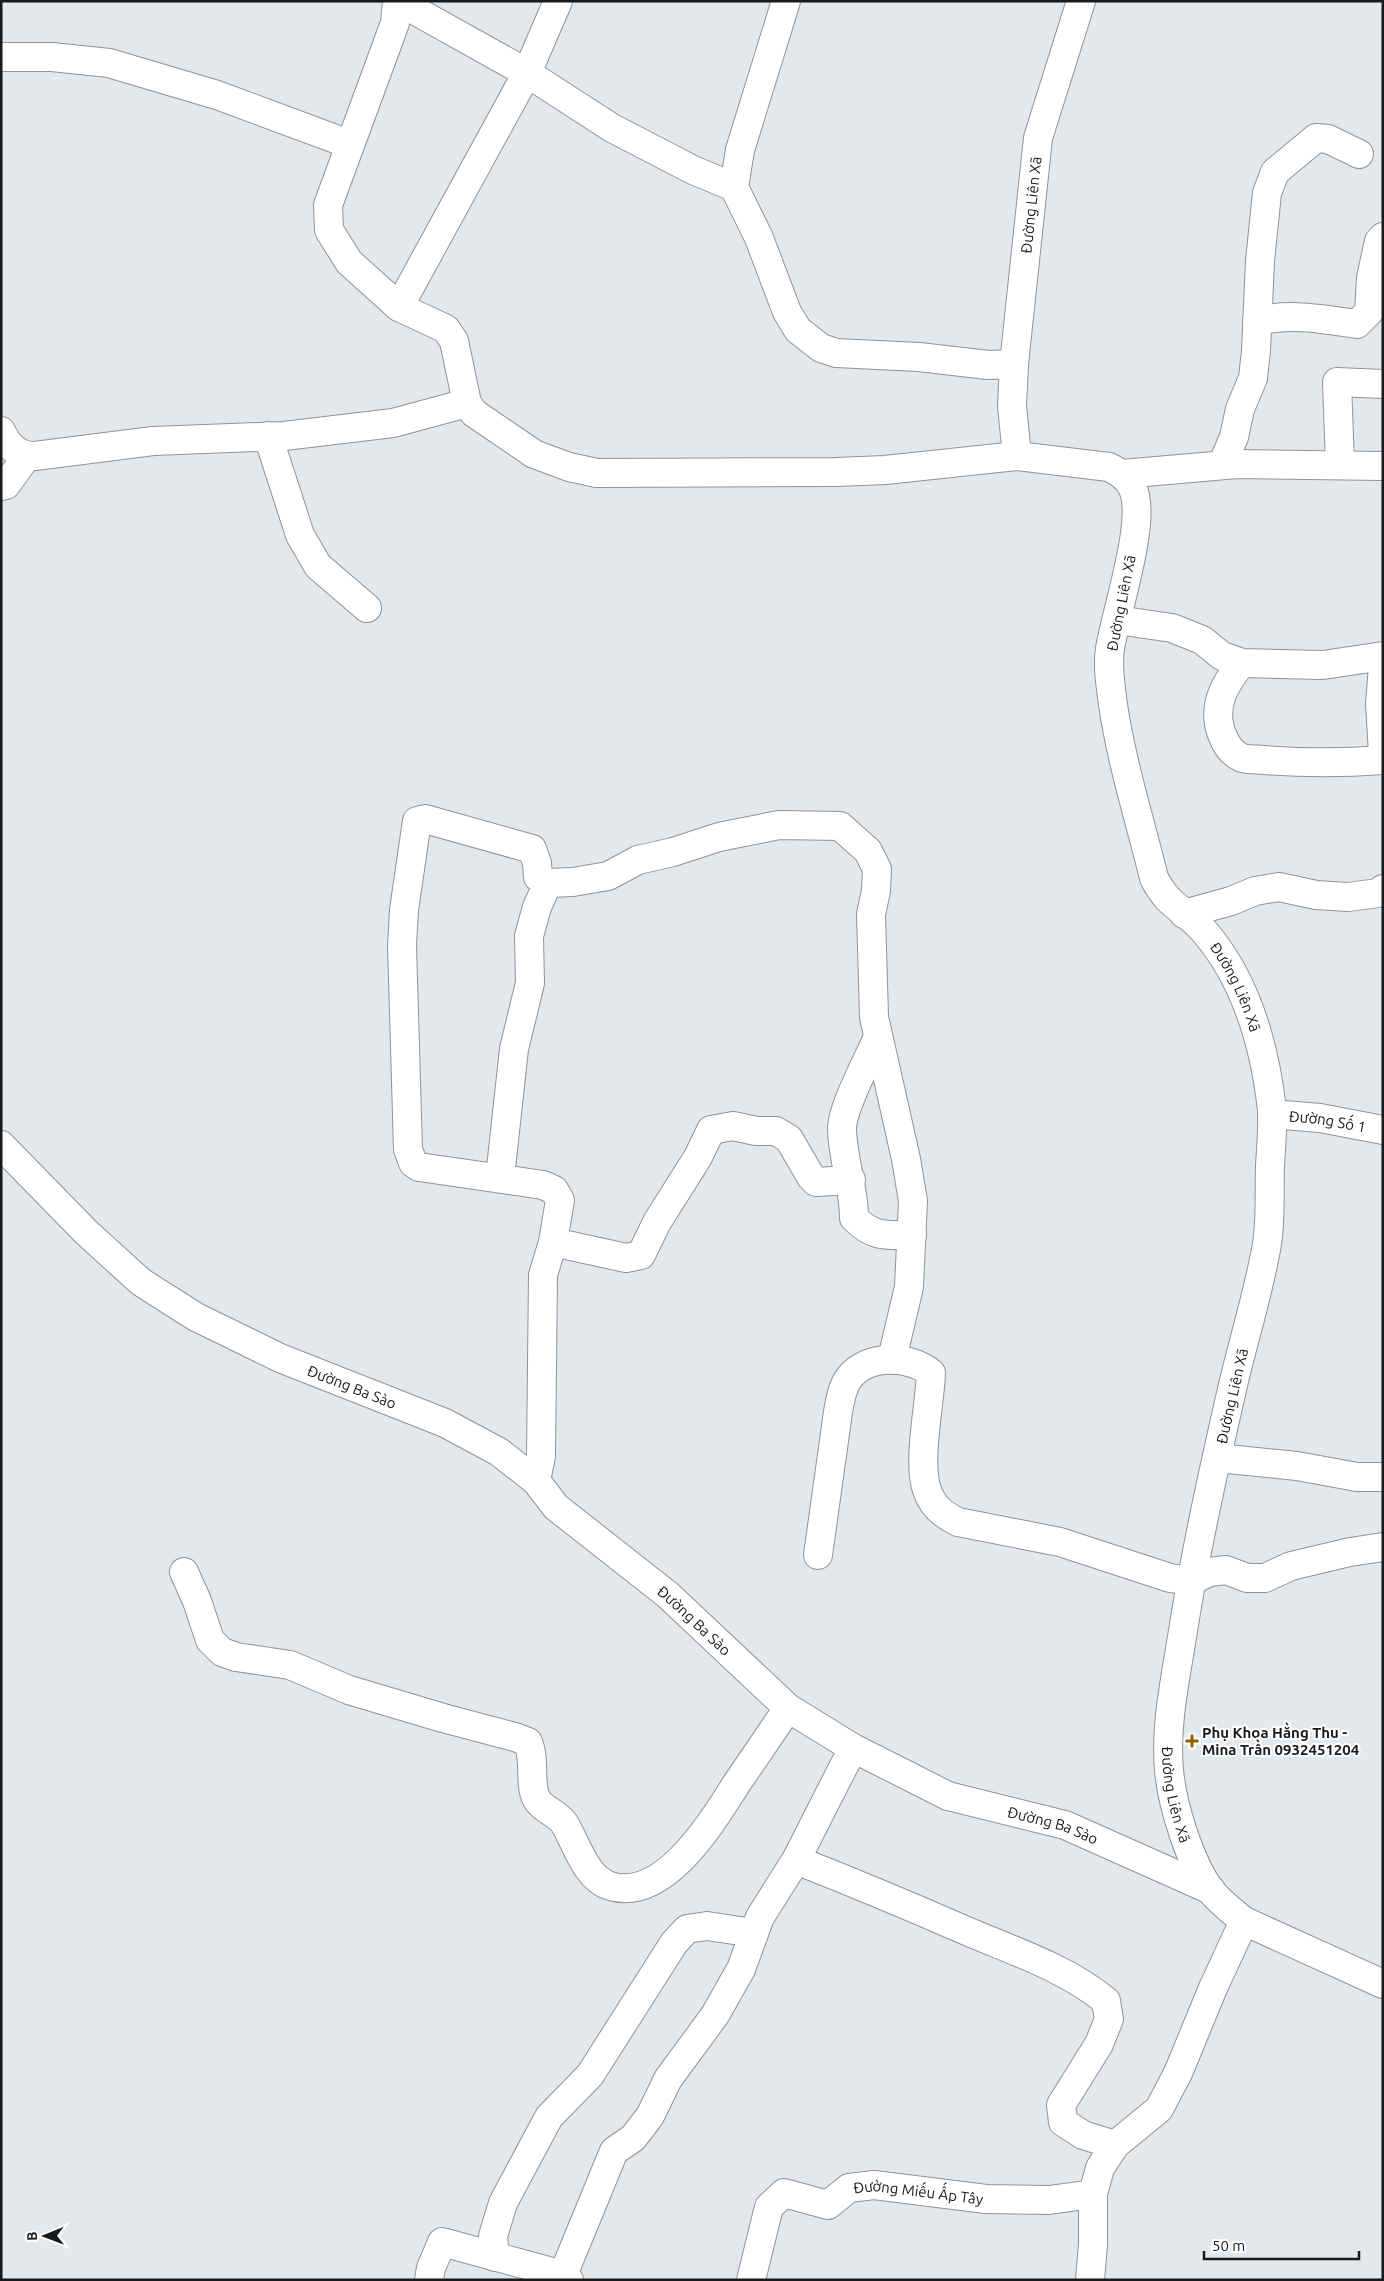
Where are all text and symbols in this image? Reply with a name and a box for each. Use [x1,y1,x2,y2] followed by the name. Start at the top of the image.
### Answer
[1017,156,1045,254] street label: Đường Liên Xã
[1103,553,1139,653] street label: Đường Liên Xã
[1207,939,1265,1034] street label: Đường Liên Xã
[1288,1107,1367,1135] street label: Đường Số 1
[1213,1347,1251,1445] street label: Đường Liên Xã
[305,1361,399,1412] street label: Đường Ba Sào
[654,1582,735,1659] street label: Đường Ba Sào
[1202,1722,1359,1758] place label: Phụ Khoa Hằng Thu - Mina Trần 0932451204
[1186,1735,1198,1747] marker: Phụ Khoa Hằng Thu - Mina Trần 0932451204
[1160,1746,1194,1845] street label: Đường Liên Xã
[1006,1803,1101,1847] street label: Đường Ba Sào
[852,2176,984,2207] street label: Đường Miếu Ấp Tây
[20,2211,70,2261] north arrow
[1204,2228,1359,2260] scale bar
[24,2231,40,2241] text: B
[1212,2237,1245,2254] text: 50 m

